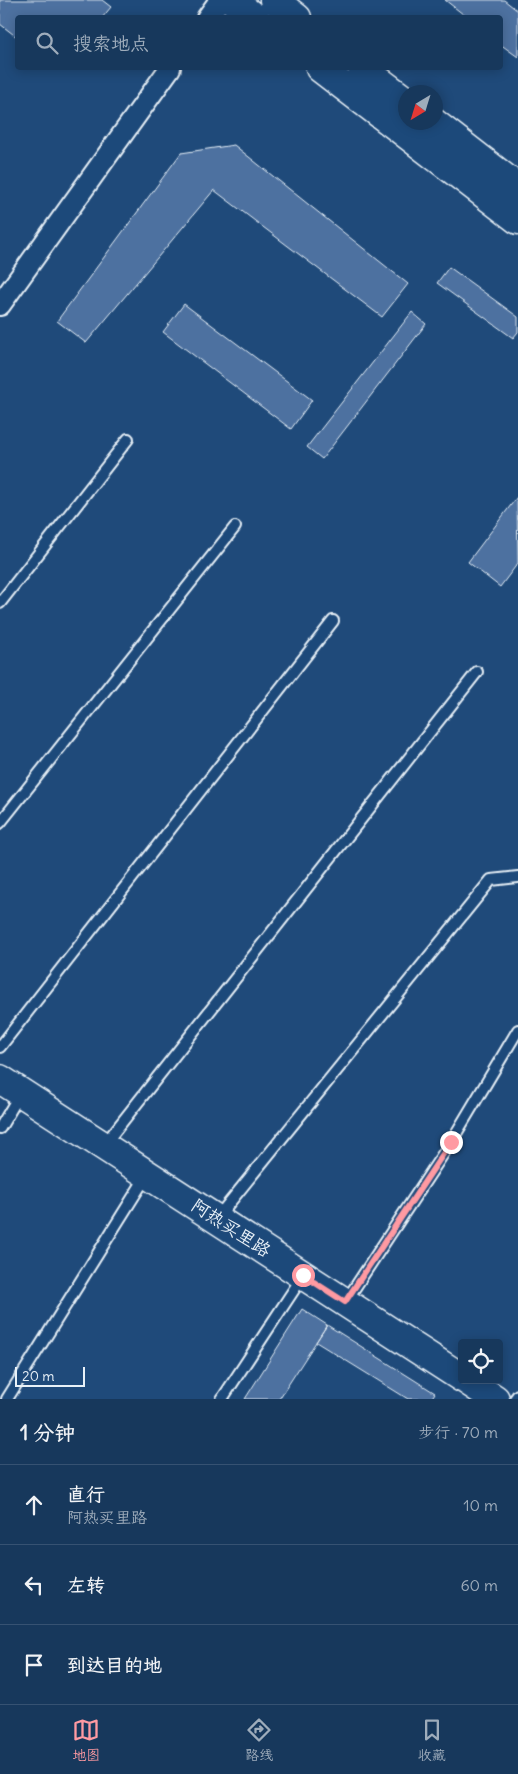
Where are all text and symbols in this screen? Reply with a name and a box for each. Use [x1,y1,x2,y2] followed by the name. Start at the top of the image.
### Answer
[15,15,503,70] search box
[33,29,61,57] icon: search
[73,31,149,55] text: 搜索地点
[398,85,443,130] north arrow
[440,1131,463,1154] route end
[187,1193,275,1262] street label: 阿热买里路
[292,1264,315,1287] route start
[458,1339,503,1384] map controls
[458,1339,503,1384] button: locate
[15,1364,85,1387] scale bar
[22,1367,55,1385] text: 20 m
[20,1419,75,1446] text: 1 分钟
[419,1422,498,1442] text: 步行 · 70 m
[67,1482,105,1506] text: 直行
[20,1491,48,1519] icon: ahead
[463,1495,498,1515] text: 10 m
[67,1507,147,1527] text: 阿热买里路
[20,1571,48,1599] icon: left
[67,1573,105,1597] text: 左转
[460,1575,498,1595] text: 60 m
[20,1651,48,1679] icon: arrive
[67,1653,162,1677] text: 到达目的地
[72,1716,100,1764] tab: 地图
[245,1716,273,1764] tab: 路线
[418,1716,446,1764] tab: 收藏

